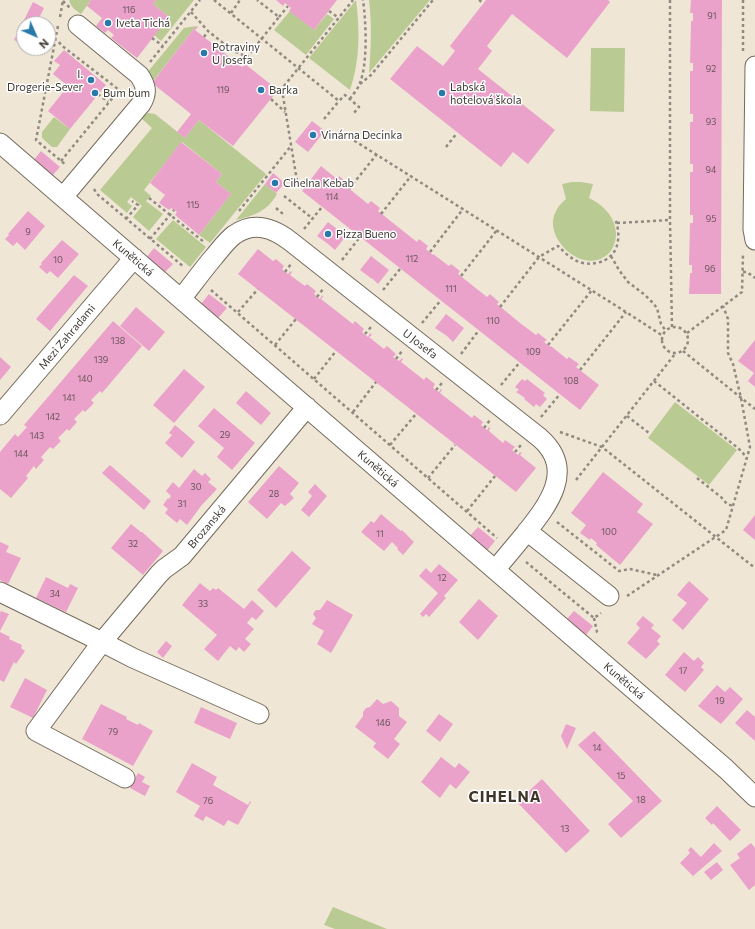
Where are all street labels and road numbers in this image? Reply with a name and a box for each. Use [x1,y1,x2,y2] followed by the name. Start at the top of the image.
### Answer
[110,237,156,279] street label: Kunětická
[36,302,98,372] street label: Mezi Zahradami
[400,326,440,362] street label: U Josefa
[355,448,401,490] street label: Kunětická
[185,503,229,551] street label: Brozanská
[601,660,647,702] street label: Kunětická

